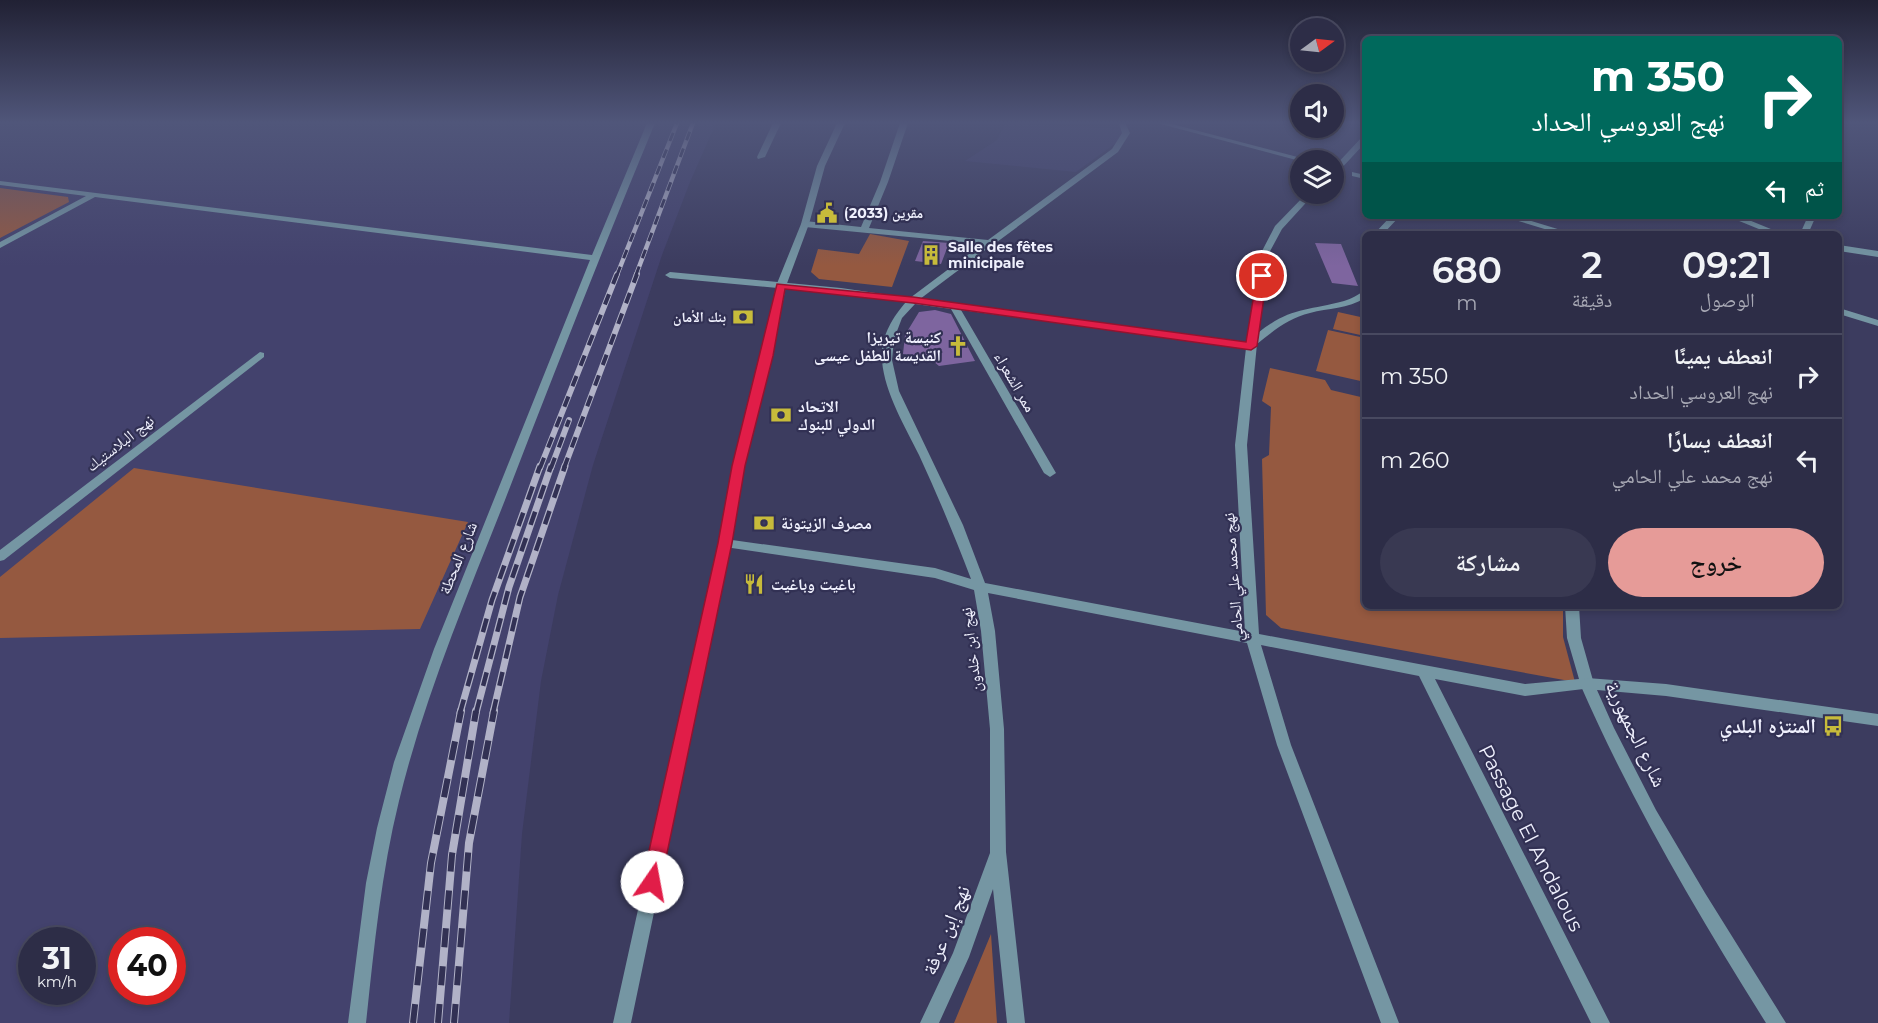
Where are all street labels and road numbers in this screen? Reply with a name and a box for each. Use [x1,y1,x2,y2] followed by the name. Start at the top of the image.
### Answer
[990,349,1040,415] street label: ممر الشعراء
[82,411,158,476] street label: نهج البلاستيك
[1219,512,1250,642] street label: نهج محمد علي الحامي
[435,519,482,597] street label: شارع المحطة
[956,606,987,694] street label: نهج ابن خلدون
[1599,677,1672,791] street label: شارع الجمهورية
[1473,741,1589,936] street label: Passage El Andalous
[917,882,977,979] street label: نهج إبن عرفة

